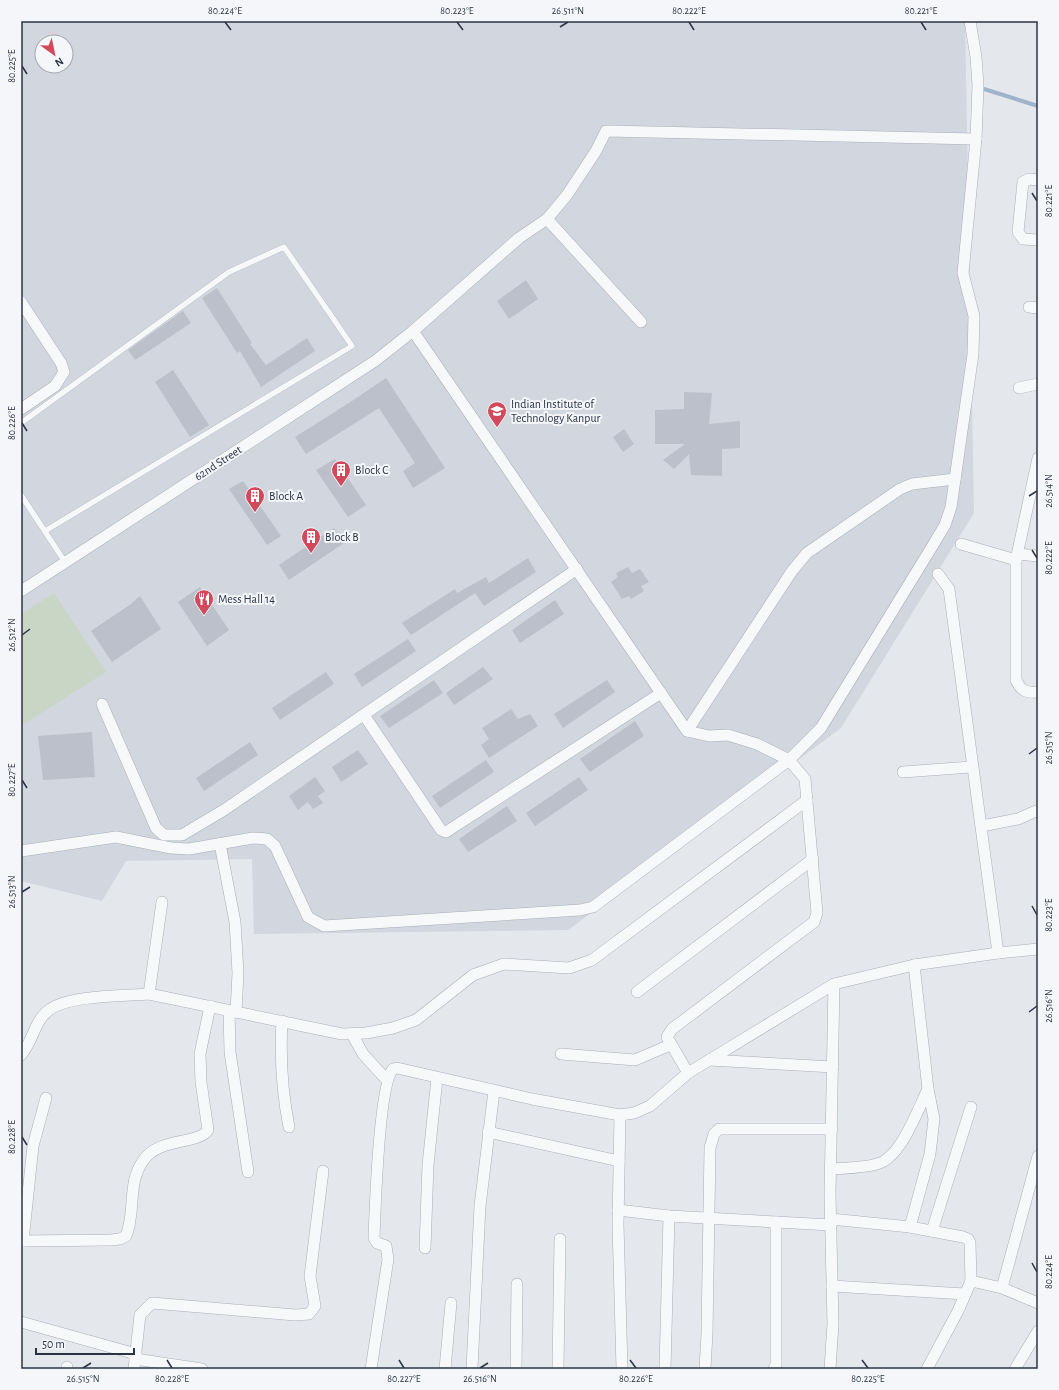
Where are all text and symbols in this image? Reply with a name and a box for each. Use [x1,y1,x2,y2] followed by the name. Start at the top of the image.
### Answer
[208,6,242,16] text: 80.224°E
[440,6,474,16] text: 80.223°E
[552,6,584,16] text: 26.511°N
[672,6,706,16] text: 80.222°E
[905,6,937,16] text: 80.221°E
[34,34,74,74] north arrow
[7,49,17,83] text: 80.225°E
[53,55,65,69] text: N
[1044,185,1054,217] text: 80.221°E
[511,398,600,425] place label: Indian Institute of Technology Kanpur
[486,400,508,428] school or university icon: Indian Institute of Technology Kanpur
[7,406,17,440] text: 80.226°E
[192,443,244,483] street label: 62nd Street
[330,459,352,487] building icon: Block C
[355,464,389,476] place label: Block C
[1044,474,1054,508] text: 26.514°N
[244,485,266,513] building icon: Block A
[269,490,303,502] place label: Block A
[300,526,322,554] building icon: Block B
[325,531,359,543] place label: Block B
[1044,541,1054,575] text: 80.222°E
[193,588,215,616] restaurant icon: Mess Hall 14
[218,593,275,605] place label: Mess Hall 14
[7,618,17,652] text: 26.512°N
[1044,731,1054,765] text: 26.515°N
[7,763,17,797] text: 80.227°E
[7,875,17,909] text: 26.513°N
[1044,898,1054,932] text: 80.223°E
[1044,989,1054,1023] text: 26.516°N
[7,1120,17,1154] text: 80.228°E
[1044,1255,1054,1289] text: 80.224°E
[36,1330,134,1356] scale bar
[42,1338,65,1350] text: 50 m
[66,1374,100,1384] text: 26.515°N
[155,1374,189,1384] text: 80.228°E
[387,1374,421,1384] text: 80.227°E
[463,1374,497,1384] text: 26.516°N
[619,1374,653,1384] text: 80.226°E
[851,1374,885,1384] text: 80.225°E

